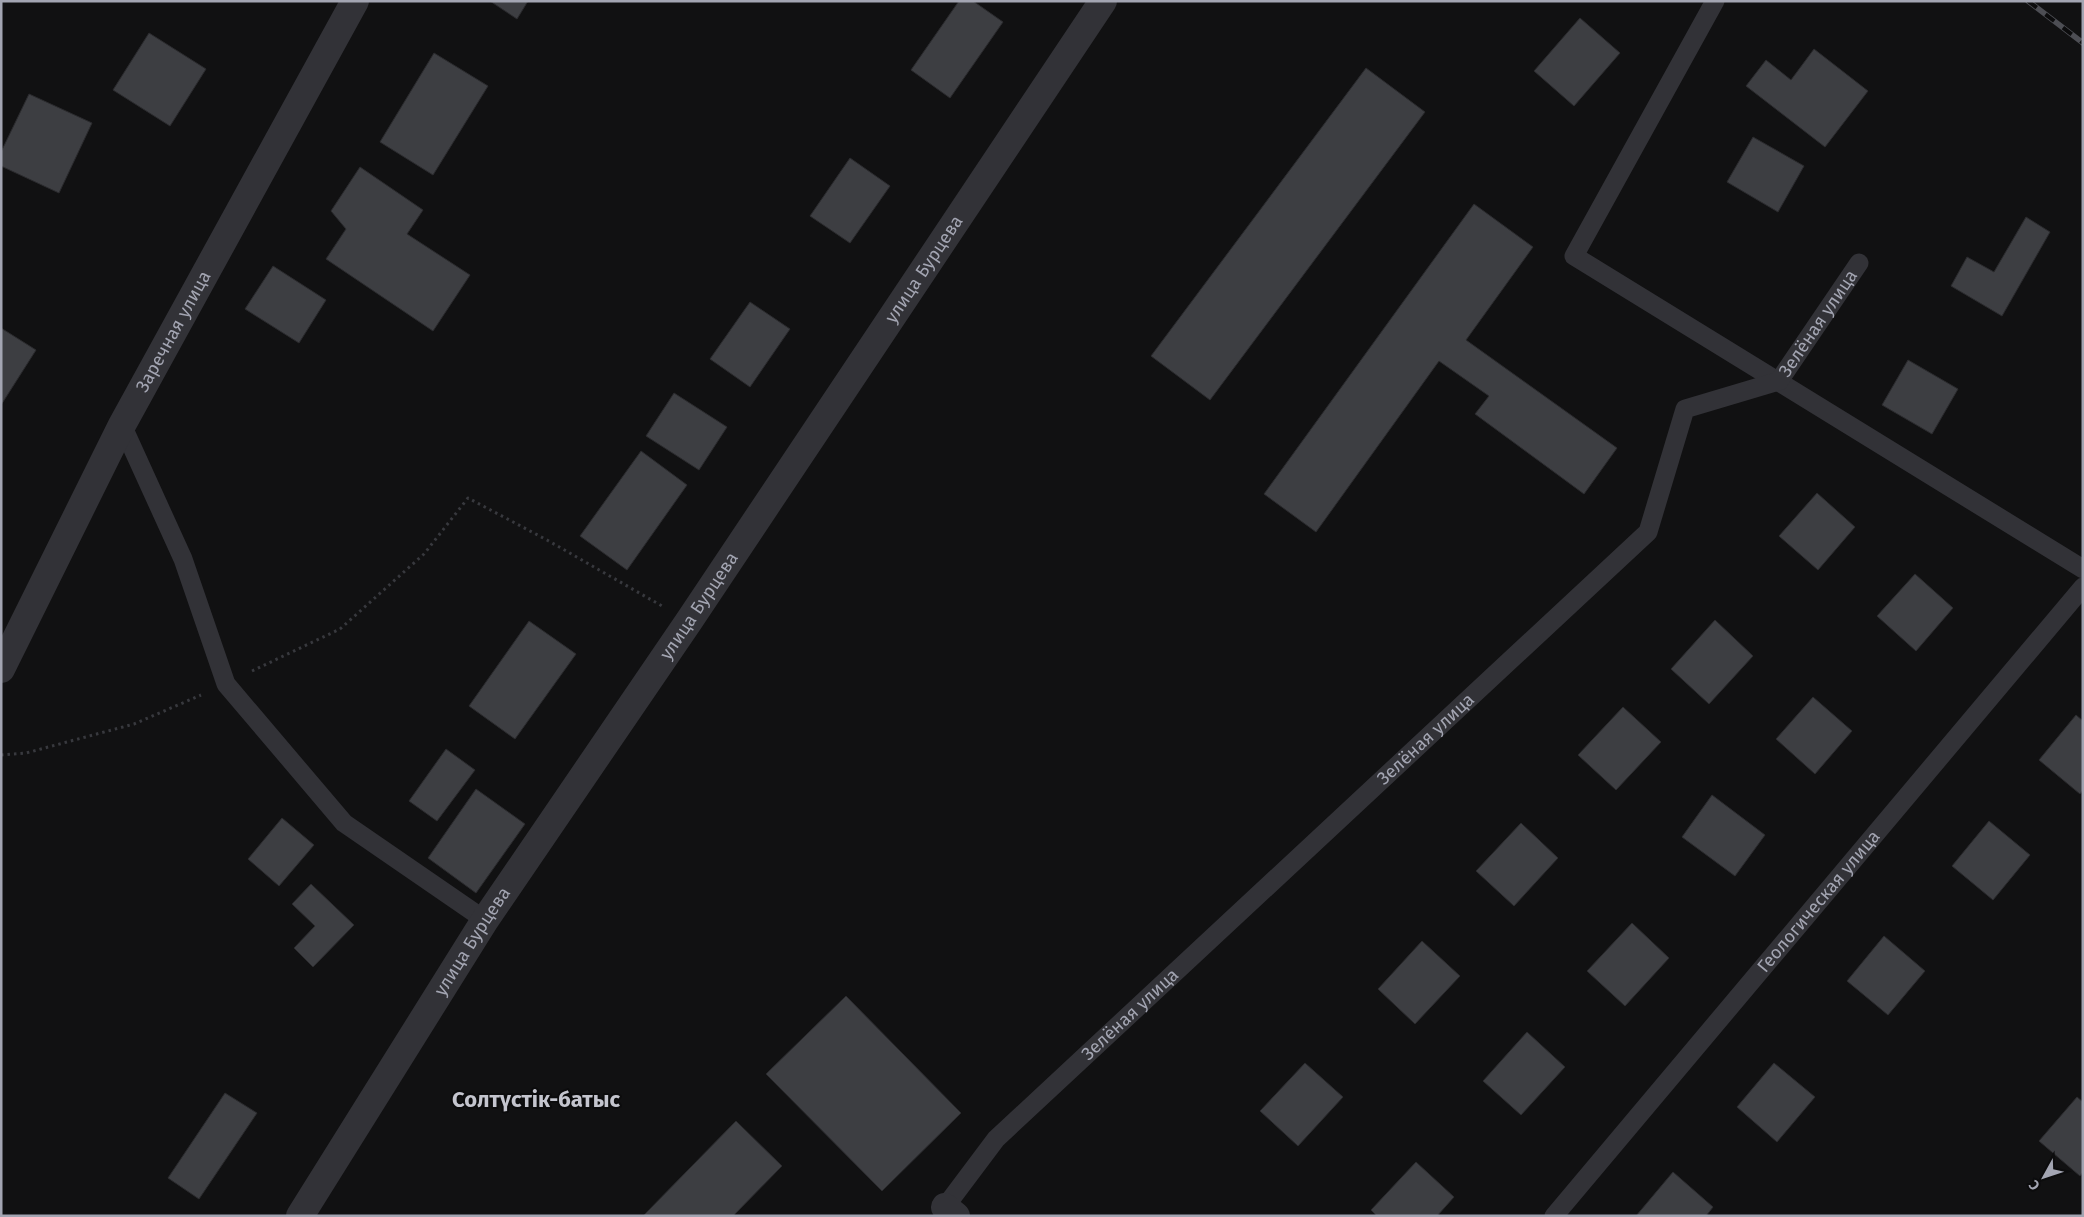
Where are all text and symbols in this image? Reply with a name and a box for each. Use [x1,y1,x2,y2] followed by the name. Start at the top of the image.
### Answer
[880,211,968,327] street label: улица Бурцева
[1774,266,1862,381] street label: Зелёная улица
[131,267,216,396] street label: Заречная улица
[655,548,743,664] street label: улица Бурцева
[1373,689,1479,790] street label: Зелёная улица
[1752,826,1885,977] street label: Геологическая улица
[429,883,515,1000] street label: улица Бурцева
[1077,964,1183,1065] street label: Зелёная улица
[452,1086,620,1113] district label: Солтүстік-батыс
[2019,1152,2069,1202] north arrow
[2025,1176,2044,1194] text: С

